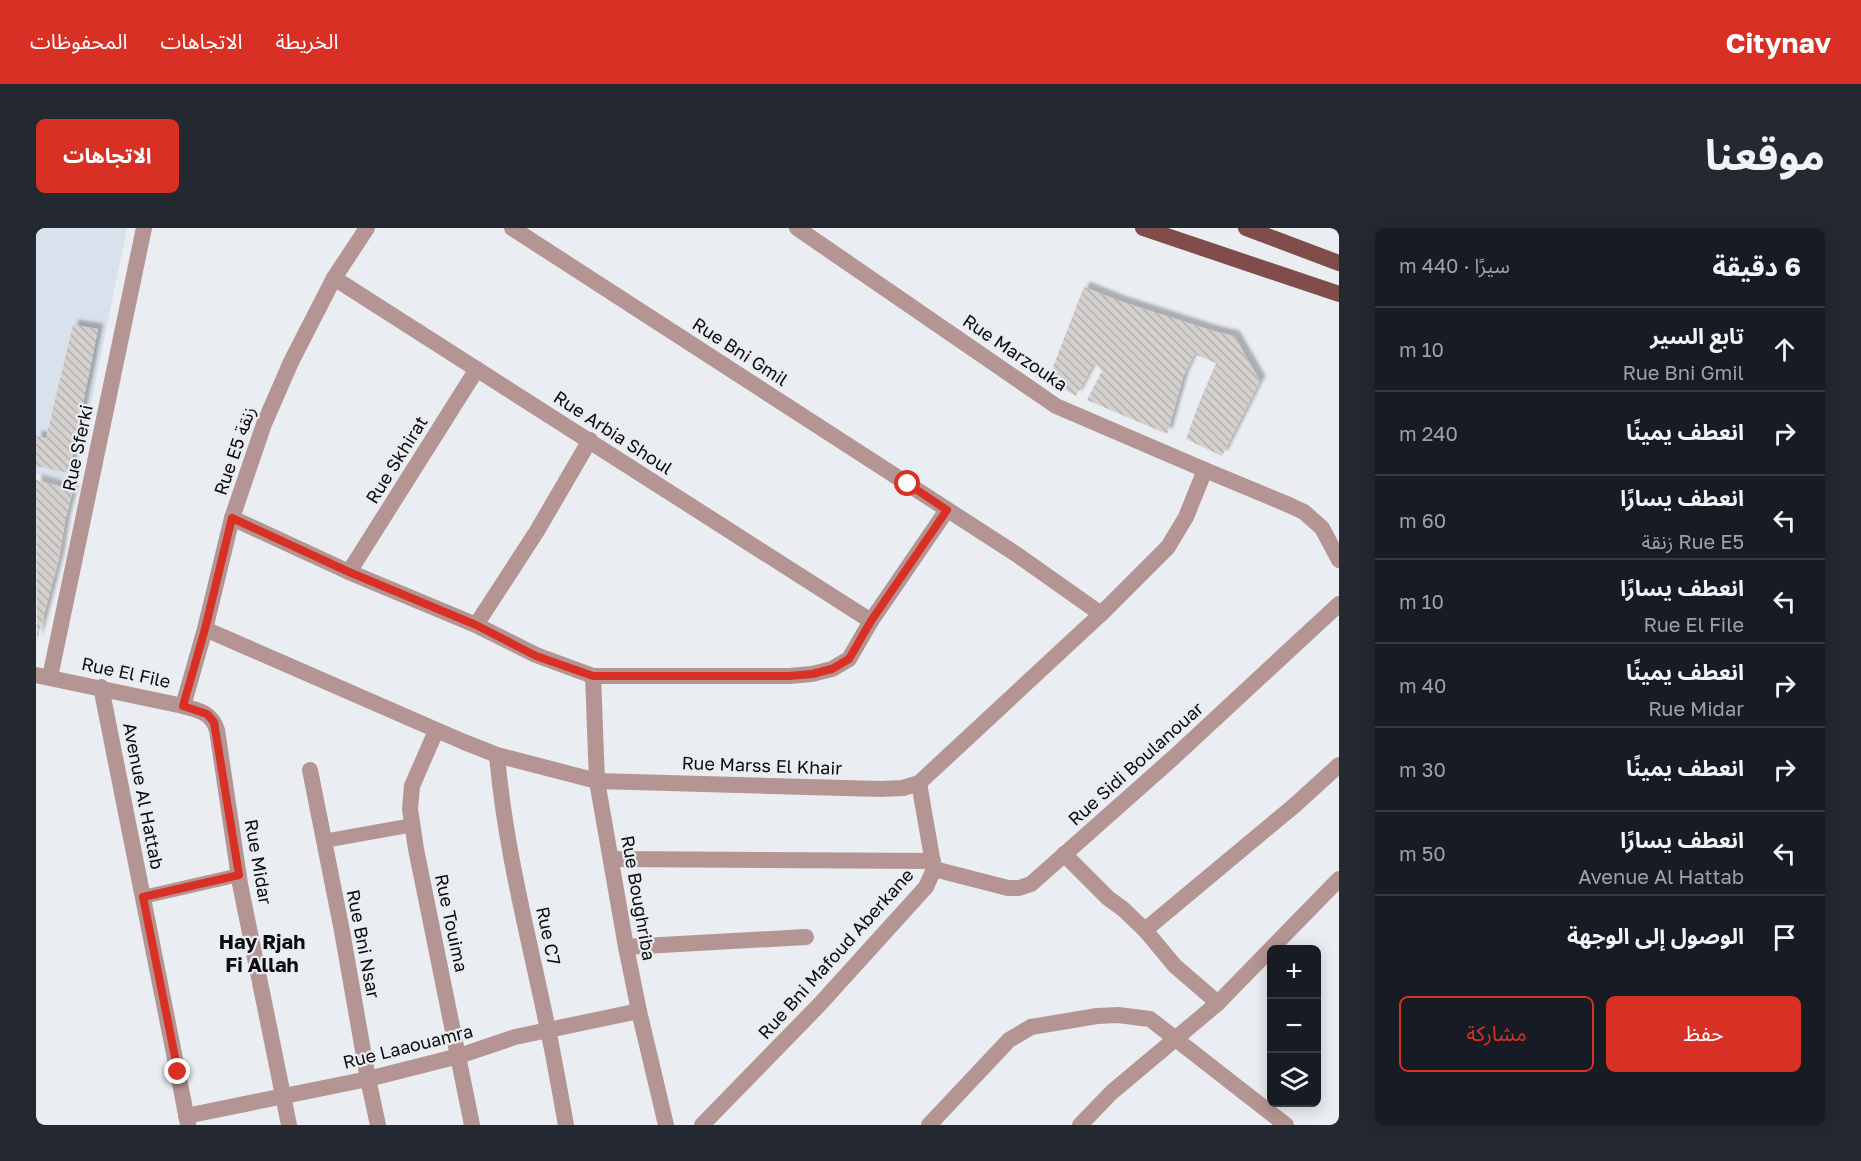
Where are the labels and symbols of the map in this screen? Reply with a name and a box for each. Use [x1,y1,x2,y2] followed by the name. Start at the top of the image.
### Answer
[959,309,1072,395] street label: Rue Marzouka
[689,312,793,390] street label: Rue Bni Gmil
[550,386,677,479] street label: Rue Arbia Shoul
[57,403,97,493] street label: Rue Sferki
[209,403,260,498] street label: Rue E5 زنقة
[361,412,432,507] street label: Rue Skhirat
[894,470,920,496] route start
[80,652,173,692] street label: Rue El File
[1063,697,1207,830] street label: Rue Sidi Boulanouar
[119,721,169,871] street label: Avenue Al Hattab
[681,751,843,779] street label: Rue Marss El Khair
[241,817,277,906] street label: Rue Midar
[617,834,661,962] street label: Rue Boughriba
[753,864,918,1043] street label: Rue Bni Mafoud Aberkane
[431,872,473,974] street label: Rue Touima
[343,887,385,1000] street label: Rue Bni Nsar
[532,904,566,967] street label: Rue C7
[219,929,305,976] district label: Hay Rjah Fi Allah
[340,1019,475,1073] street label: Rue Laaouamra
[164,1058,190,1084] route end

